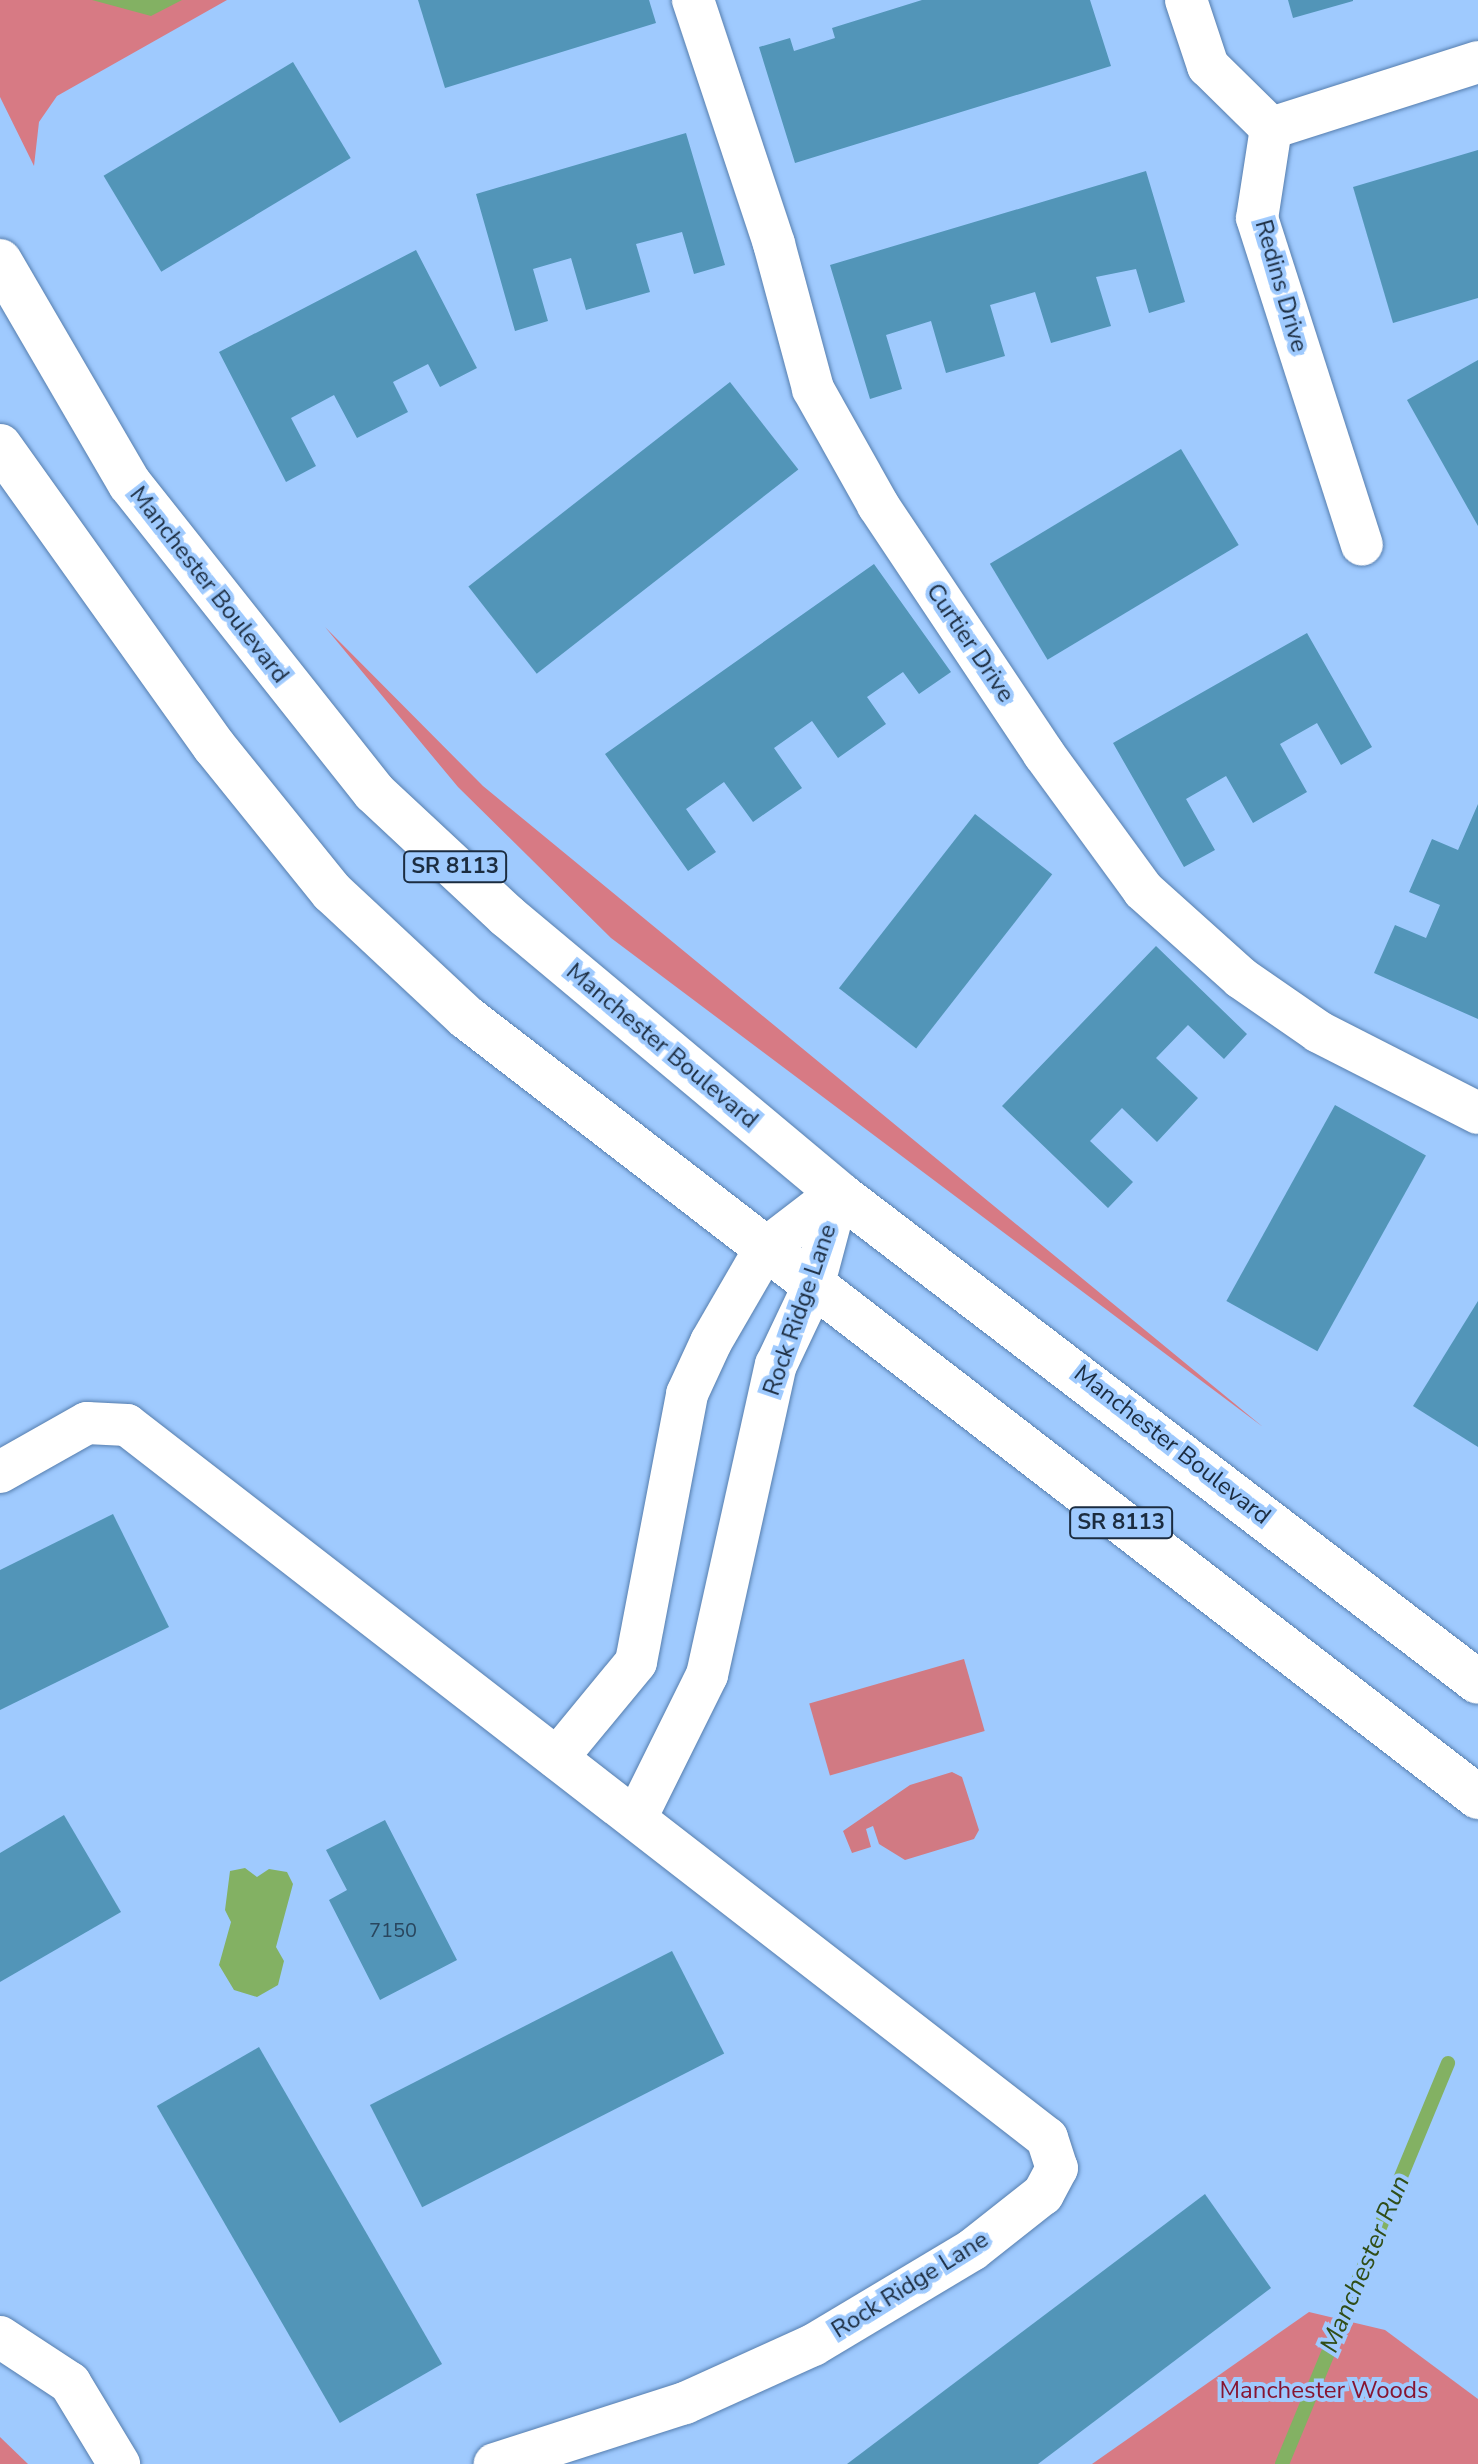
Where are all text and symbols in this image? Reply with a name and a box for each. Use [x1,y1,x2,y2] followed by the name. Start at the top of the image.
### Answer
[1248,216,1314,356] street label: Redins Drive
[123,481,295,689] street label: Manchester Boulevard
[920,578,1020,708] street label: Curtier Drive
[403,849,507,885] road number: SR 8113
[560,957,764,1135] street label: Manchester Boulevard
[757,1221,843,1399] street label: Rock Ridge Lane
[1068,1359,1276,1531] street label: Manchester Boulevard
[1069,1505,1173,1541] road number: SR 8113
[369,1918,417,1942] house number: 7150
[1314,2171,1416,2357] water label: Manchester Run
[826,2225,994,2345] street label: Rock Ridge Lane
[1220,2377,1428,2405] park label: Manchester Woods

